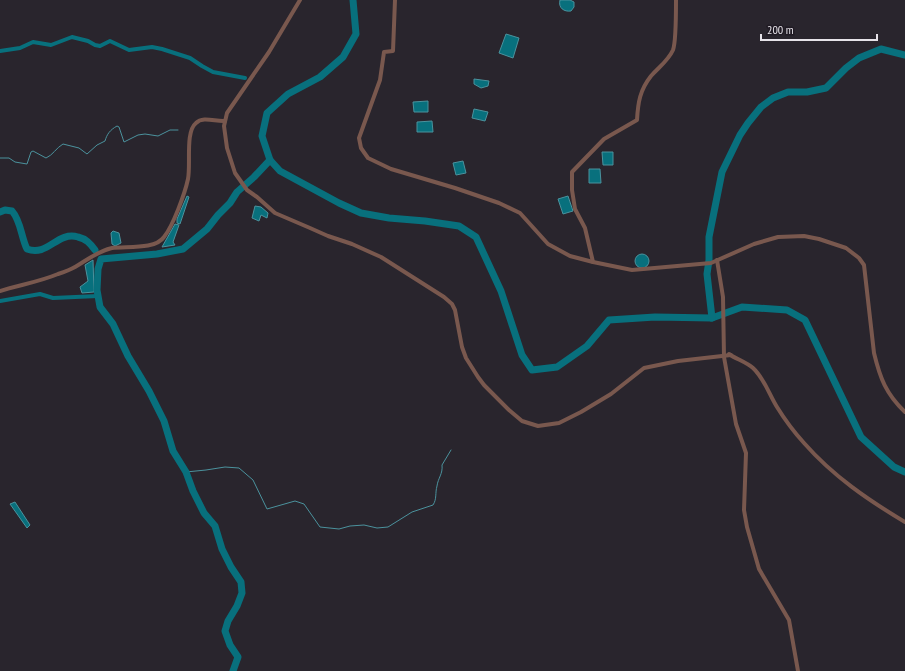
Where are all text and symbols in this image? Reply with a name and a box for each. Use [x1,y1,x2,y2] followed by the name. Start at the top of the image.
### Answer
[761,16,877,42] scale bar
[767,22,794,37] text: 200 m

